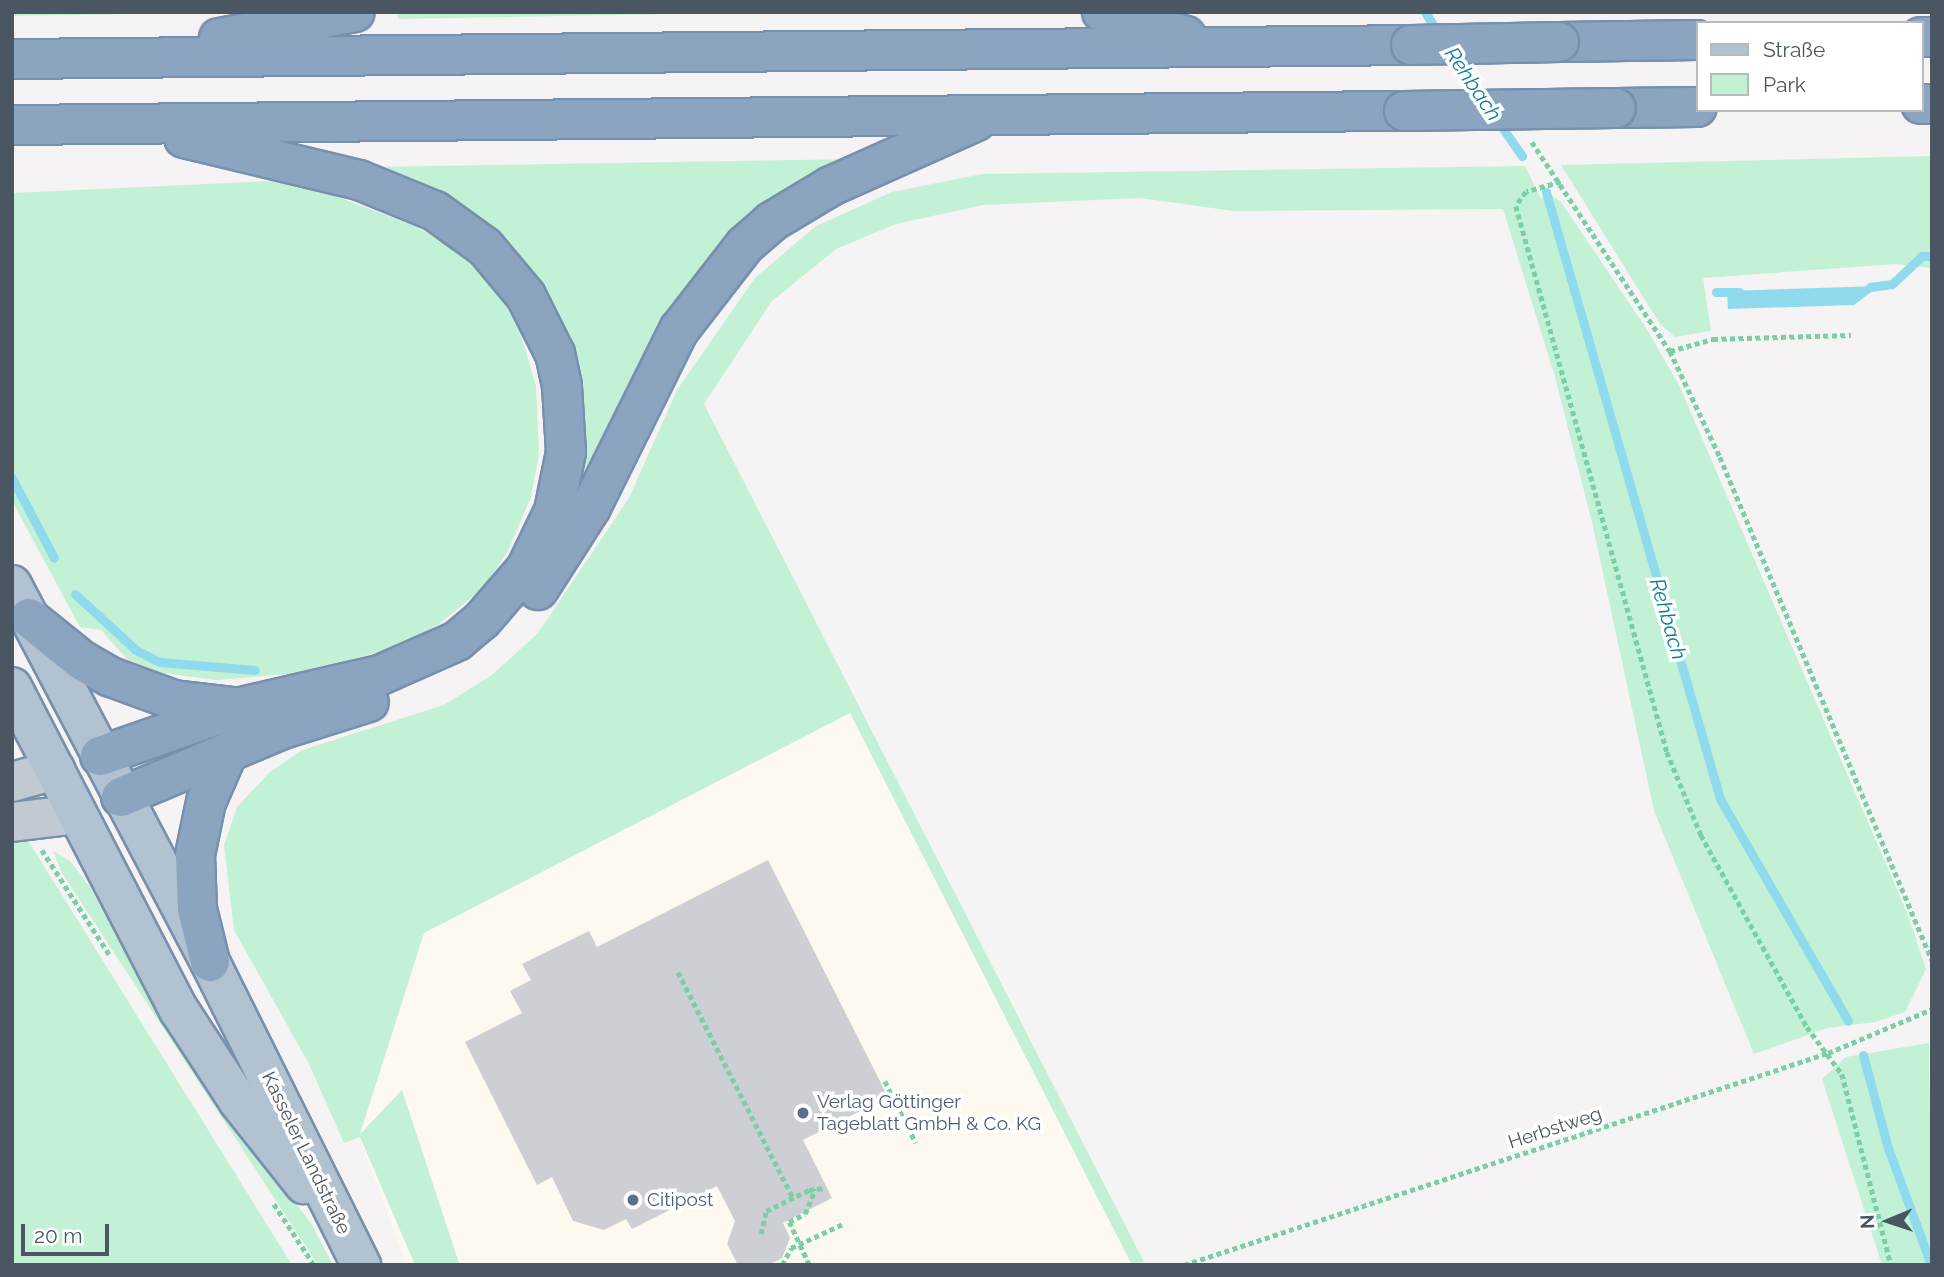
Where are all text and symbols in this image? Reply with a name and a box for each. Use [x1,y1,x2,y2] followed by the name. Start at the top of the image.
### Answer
[1696,21,1923,112] legend
[1763,37,1825,62] text: Straße
[1439,42,1507,126] water label: Rehbach
[1763,72,1806,97] text: Park
[1644,575,1692,663] water label: Rehbach
[257,1068,355,1238] street label: Kasseler Landstraße
[817,1091,1041,1135] place label: Verlag Göttinger Tageblatt GmbH & Co. KG
[1505,1102,1605,1154] street label: Herbstweg
[795,1105,811,1121] marker: Verlag Göttinger Tageblatt GmbH & Co. KG
[1853,1186,1923,1256] north arrow
[647,1189,713,1211] place label: Citipost
[625,1192,641,1208] marker: Citipost
[24,1210,112,1254] scale bar
[1856,1214,1878,1229] text: N
[34,1223,82,1248] text: 20 m

